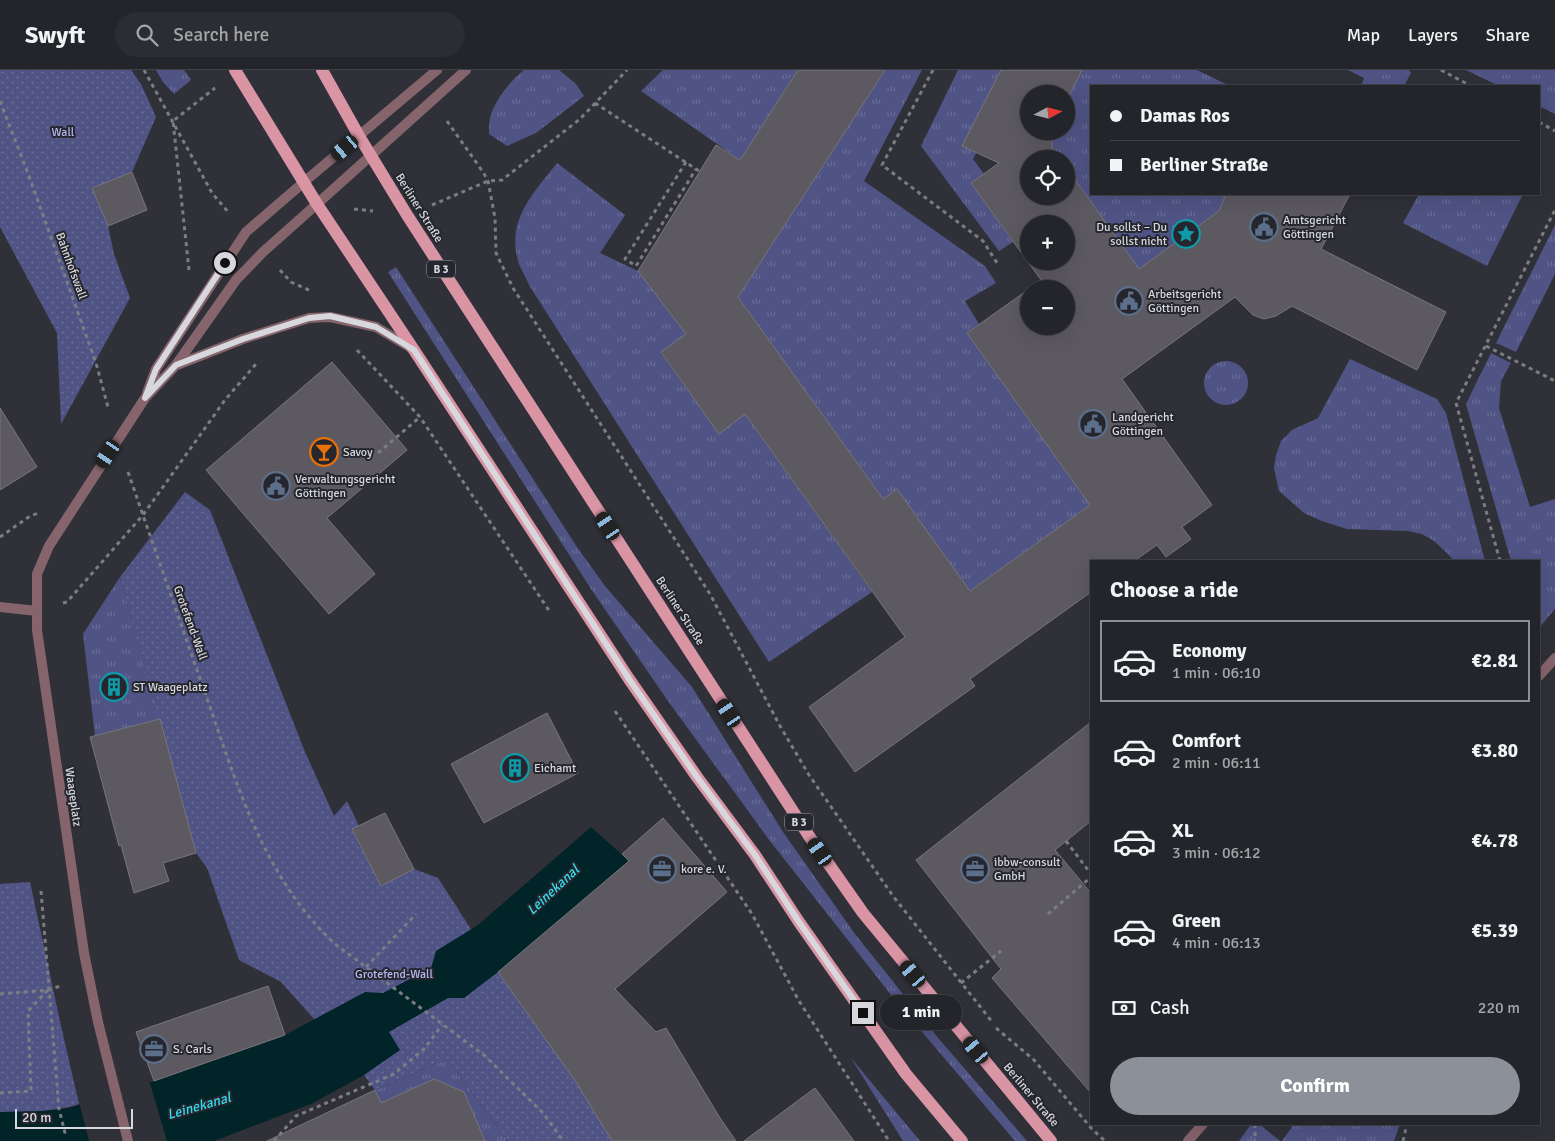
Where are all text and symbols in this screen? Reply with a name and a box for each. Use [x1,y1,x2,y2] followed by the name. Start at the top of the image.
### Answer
[115,12,465,57] search box
[25,20,85,50] text: Swyft
[133,21,161,49] icon: search
[173,23,269,47] text: Search here
[1347,24,1380,46] text: Map
[1408,24,1458,46] text: Layers
[1486,24,1530,46] text: Share
[1020,85,1075,140] north arrow
[1020,85,1075,335] map controls
[1140,104,1230,128] text: Damas Ros
[52,125,75,140] park label: Wall
[328,133,361,163] car
[1020,150,1075,205] button: locate
[1140,153,1268,177] text: Berliner Straße
[392,171,446,245] street label: Berliner Straße
[1249,212,1279,242] public building icon: Amtsgericht Göttingen
[1283,213,1346,242] place label: Amtsgericht Göttingen
[1020,215,1075,270] button: +
[1171,219,1201,249] place icon: Du sollst – Du sollst nicht
[1096,220,1167,249] place label: Du sollst – Du sollst nicht
[52,231,90,302] street label: Bahnhofswall
[214,252,236,274] route start
[427,260,455,278] road number: B 3
[1020,280,1075,335] button: −
[1114,286,1144,316] public building icon: Arbeitsgericht Göttingen
[1148,287,1221,316] place label: Arbeitsgericht Göttingen
[1078,409,1108,439] public building icon: Landgericht Göttingen
[1112,410,1174,439] place label: Landgericht Göttingen
[93,437,122,471] car
[309,437,339,467] bar icon: Savoy
[343,445,373,460] place label: Savoy
[261,471,291,501] public building icon: Verwaltungsgericht Göttingen
[295,472,395,501] place label: Verwaltungsgericht Göttingen
[593,509,622,543] car
[652,574,708,648] street label: Berliner Straße
[1110,576,1238,603] text: Choose a ride
[170,584,211,663] street label: Grotefend-Wall
[1112,639,1157,684] icon: car
[1172,639,1246,663] text: Economy
[1472,649,1518,673] text: €2.81
[1172,663,1261,683] text: 1 min · 06:10
[99,672,129,702] building icon: ST Waageplatz
[133,680,208,695] place label: ST Waageplatz
[714,696,743,730] car
[1112,729,1157,774] icon: car
[1172,729,1241,753] text: Comfort
[1472,739,1518,763] text: €3.80
[500,753,530,783] building icon: Eichamt
[1172,753,1261,773] text: 2 min · 06:11
[534,761,576,776] place label: Eichamt
[61,766,85,828] street label: Waageplatz
[785,814,813,830] road number: B 3
[1112,819,1157,864] icon: car
[1172,819,1194,843] text: XL
[1472,829,1518,853] text: €4.78
[805,835,834,869] car
[1172,843,1261,863] text: 3 min · 06:12
[647,854,677,884] office icon: kore e. V.
[960,854,990,884] office icon: ibbw-consult GmbH
[994,855,1061,884] place label: ibbw-consult GmbH
[523,861,583,919] water label: Leinekanal
[681,862,727,877] place label: kore e. V.
[1112,909,1157,954] icon: car
[1172,909,1221,933] text: Green
[1472,919,1518,943] text: €5.39
[1172,933,1261,953] text: 4 min · 06:13
[897,958,928,990] car
[355,967,433,982] park label: Grotefend-Wall
[1110,994,1138,1022] icon: cash
[880,996,963,1030] callout: 1 min
[1150,996,1190,1020] text: Cash
[1478,998,1520,1018] text: 220 m
[852,1002,874,1024] route end
[902,1002,940,1022] text: 1 min
[139,1034,169,1064] office icon: S. Carls
[960,1034,991,1066] car
[173,1042,212,1057] place label: S. Carls
[1110,1057,1520,1115] button: Confirm
[1000,1060,1062,1130] street label: Berliner Straße
[165,1089,234,1123] water label: Leinekanal
[15,1106,132,1129] scale bar
[22,1109,51,1126] text: 20 m

